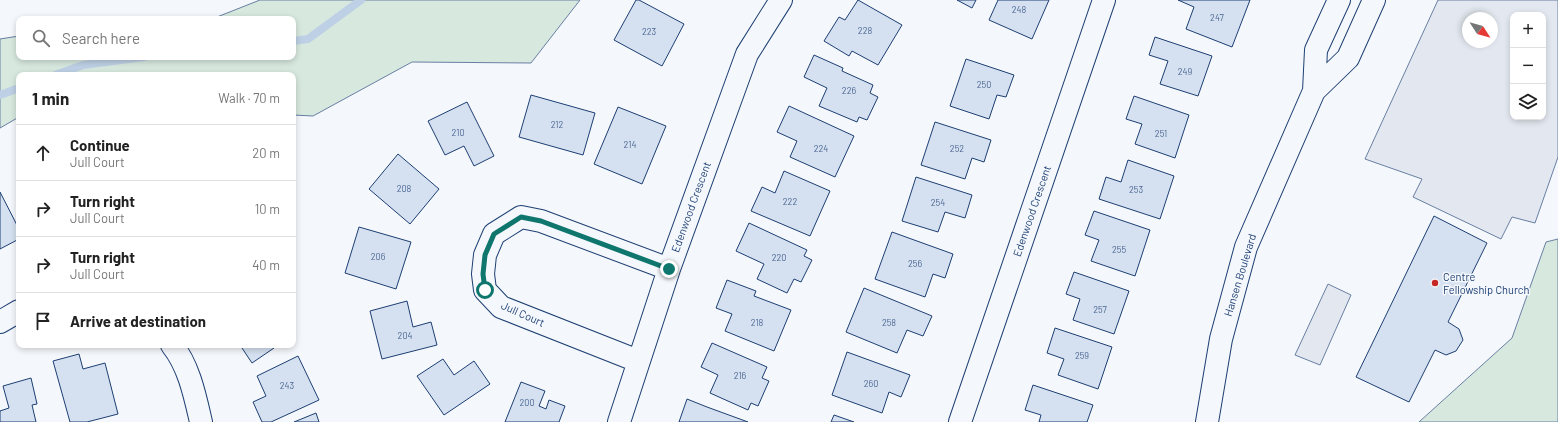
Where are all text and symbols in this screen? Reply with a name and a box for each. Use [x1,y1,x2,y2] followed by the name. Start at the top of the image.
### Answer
[1012,4,1027,15] house number: 248
[1210,12,1225,23] house number: 247
[1462,12,1498,48] north arrow
[1510,12,1546,120] map controls
[1510,12,1546,48] button: +
[16,16,296,60] search box
[858,25,872,36] house number: 228
[642,26,656,37] house number: 223
[30,27,52,49] icon: search
[62,29,140,47] text: Search here
[1510,48,1546,84] button: −
[1178,66,1193,77] house number: 249
[977,79,991,90] house number: 250
[1510,84,1546,120] button: layers
[842,85,856,96] house number: 226
[32,88,69,108] text: 1 min
[218,90,280,106] text: Walk · 70 m
[551,119,564,130] house number: 212
[452,127,464,138] house number: 210
[1155,128,1167,139] house number: 251
[70,136,130,154] text: Continue
[624,139,636,150] house number: 214
[32,142,54,164] icon: ahead
[814,143,828,154] house number: 224
[950,143,964,154] house number: 252
[252,145,280,161] text: 20 m
[70,154,125,170] text: Jull Court
[668,160,713,254] street label: Edenwood Crescent
[1010,164,1053,258] street label: Edenwood Crescent
[397,183,412,194] house number: 208
[1129,184,1143,195] house number: 253
[70,192,135,210] text: Turn right
[783,196,797,207] house number: 222
[931,197,945,208] house number: 254
[32,198,54,220] icon: right
[255,201,280,217] text: 10 m
[70,210,125,226] text: Jull Court
[1221,232,1258,318] street label: Hansen Boulevard
[1112,244,1126,255] house number: 255
[70,248,135,266] text: Turn right
[371,251,386,262] house number: 206
[772,252,786,263] house number: 220
[32,254,54,276] icon: right
[252,257,280,273] text: 40 m
[908,258,922,269] house number: 256
[660,260,678,278] route end
[70,266,125,282] text: Jull Court
[1443,270,1530,296] place label: Centre Fellowship Church
[1430,278,1440,288] marker: Centre Fellowship Church
[476,281,494,299] route start
[499,298,547,329] street label: Jull Court
[1093,304,1108,315] house number: 257
[32,310,54,332] icon: arrive
[70,312,206,330] text: Arrive at destination
[751,317,764,328] house number: 218
[882,317,896,328] house number: 258
[398,330,412,341] house number: 204
[1075,350,1089,361] house number: 259
[734,370,747,381] house number: 216
[864,378,878,389] house number: 260
[280,380,295,391] house number: 243
[520,397,535,408] house number: 200

